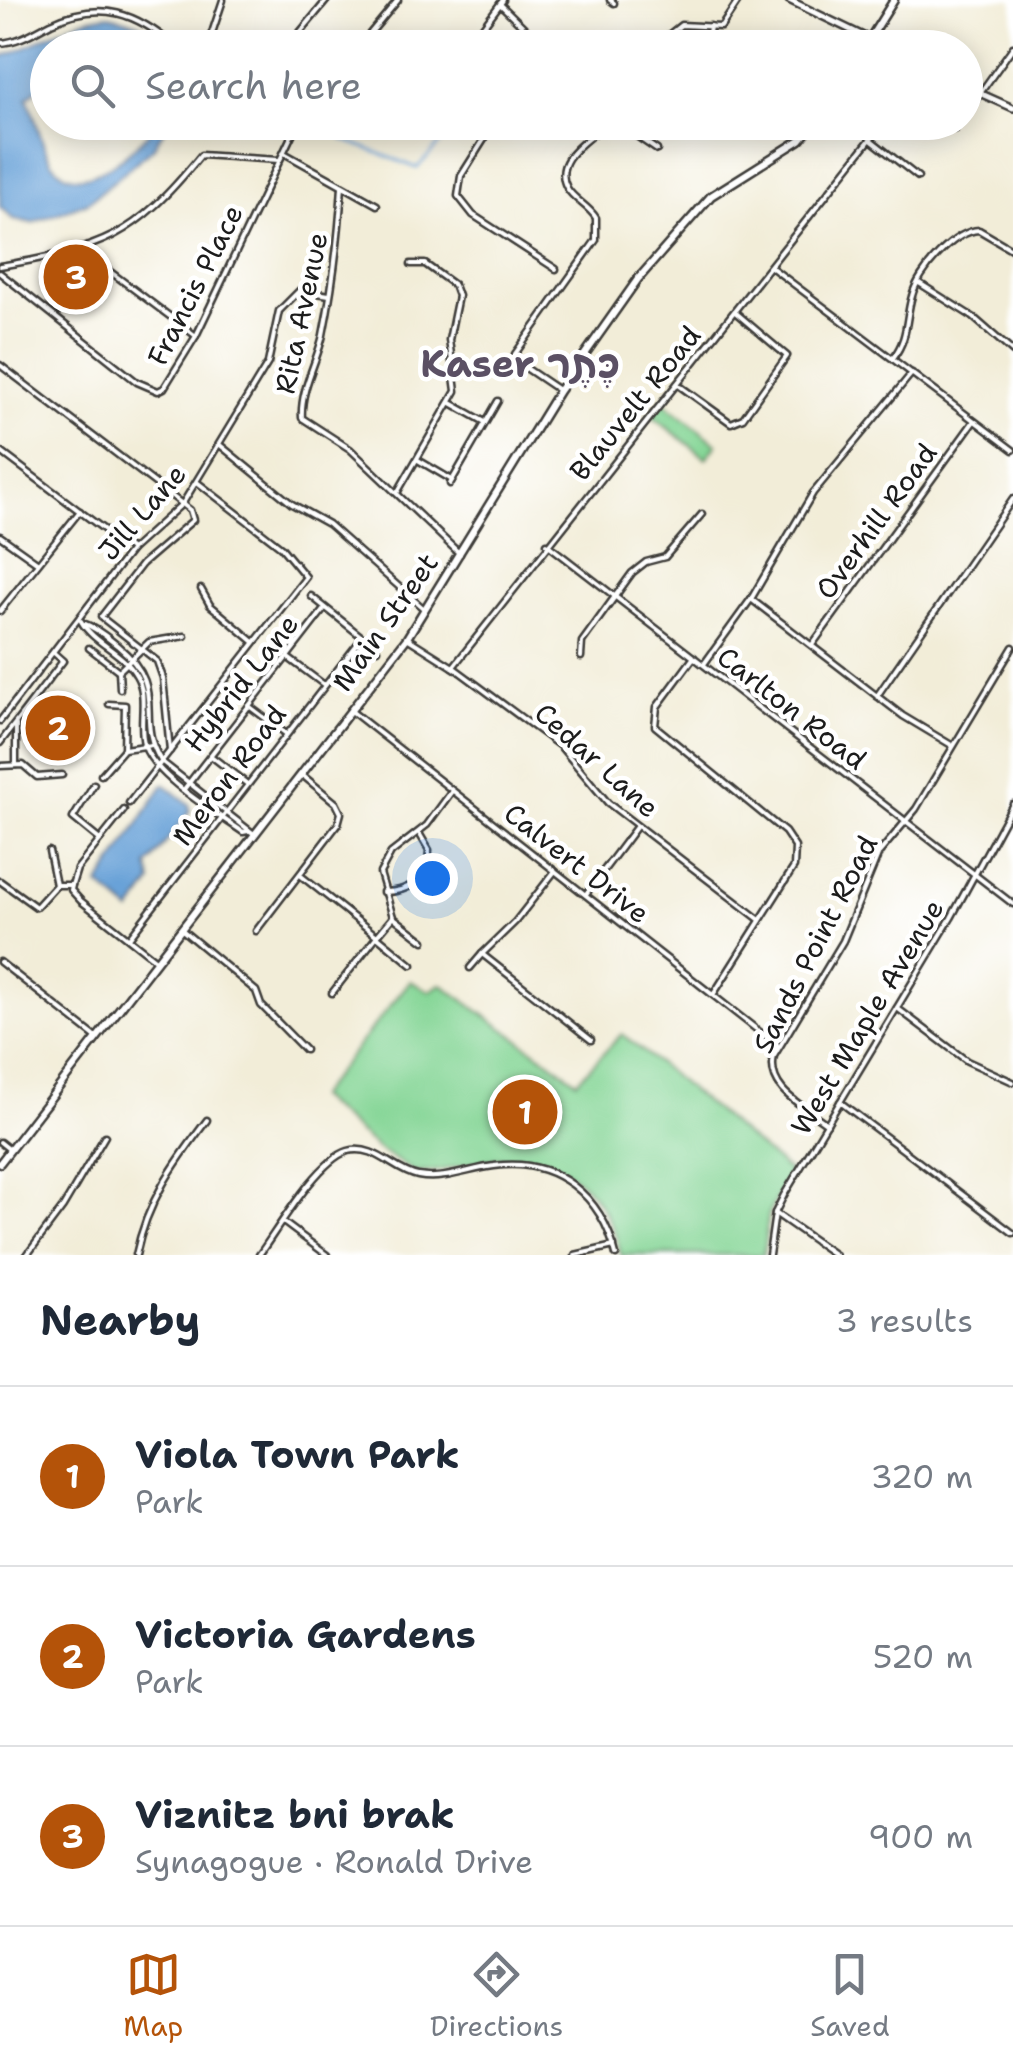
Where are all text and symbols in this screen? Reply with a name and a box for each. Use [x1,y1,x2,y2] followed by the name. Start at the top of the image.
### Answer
[30,30,983,140] search box
[65,58,120,113] icon: search
[145,60,362,111] text: Search here
[138,198,252,372] street label: Francis Place
[265,229,337,397] street label: Rita Avenue
[44,240,108,314] pin: 3
[561,318,709,488] street label: Blauvelt Road
[420,338,620,389] district label: Kaser כֶּתֶר
[807,435,945,607] street label: Overhill Road
[90,456,194,568] street label: Jill Lane
[323,545,447,699] street label: Main Street
[175,606,307,760] street label: Hybrid Lane
[710,638,874,778] street label: Carlton Road
[26,690,90,766] pin: 2
[527,694,667,826] street label: Cedar Lane
[163,697,295,853] street label: Meron Road
[496,794,658,932] street label: Calvert Drive
[744,829,886,1059] street label: Sands Point Road
[407,853,458,904] your location
[782,892,952,1142] street label: West Maple Avenue
[492,1074,558,1150] pin: 1
[40,1292,200,1348] text: Nearby
[836,1299,973,1342] text: 3 results
[135,1429,460,1480] text: Viola Town Park
[65,1455,80,1498] text: 1
[870,1455,973,1498] text: 320 m
[135,1480,204,1523] text: Park
[135,1609,476,1660] text: Victoria Gardens
[61,1635,84,1678] text: 2
[873,1635,973,1678] text: 520 m
[135,1660,204,1703] text: Park
[135,1789,455,1840] text: Viznitz bni brak
[61,1815,84,1858] text: 3
[868,1815,973,1858] text: 900 m
[135,1840,533,1883] text: Synagogue · Ronald Drive
[123,1947,183,2045] tab: Map
[430,1947,563,2045] tab: Directions
[810,1947,890,2045] tab: Saved

